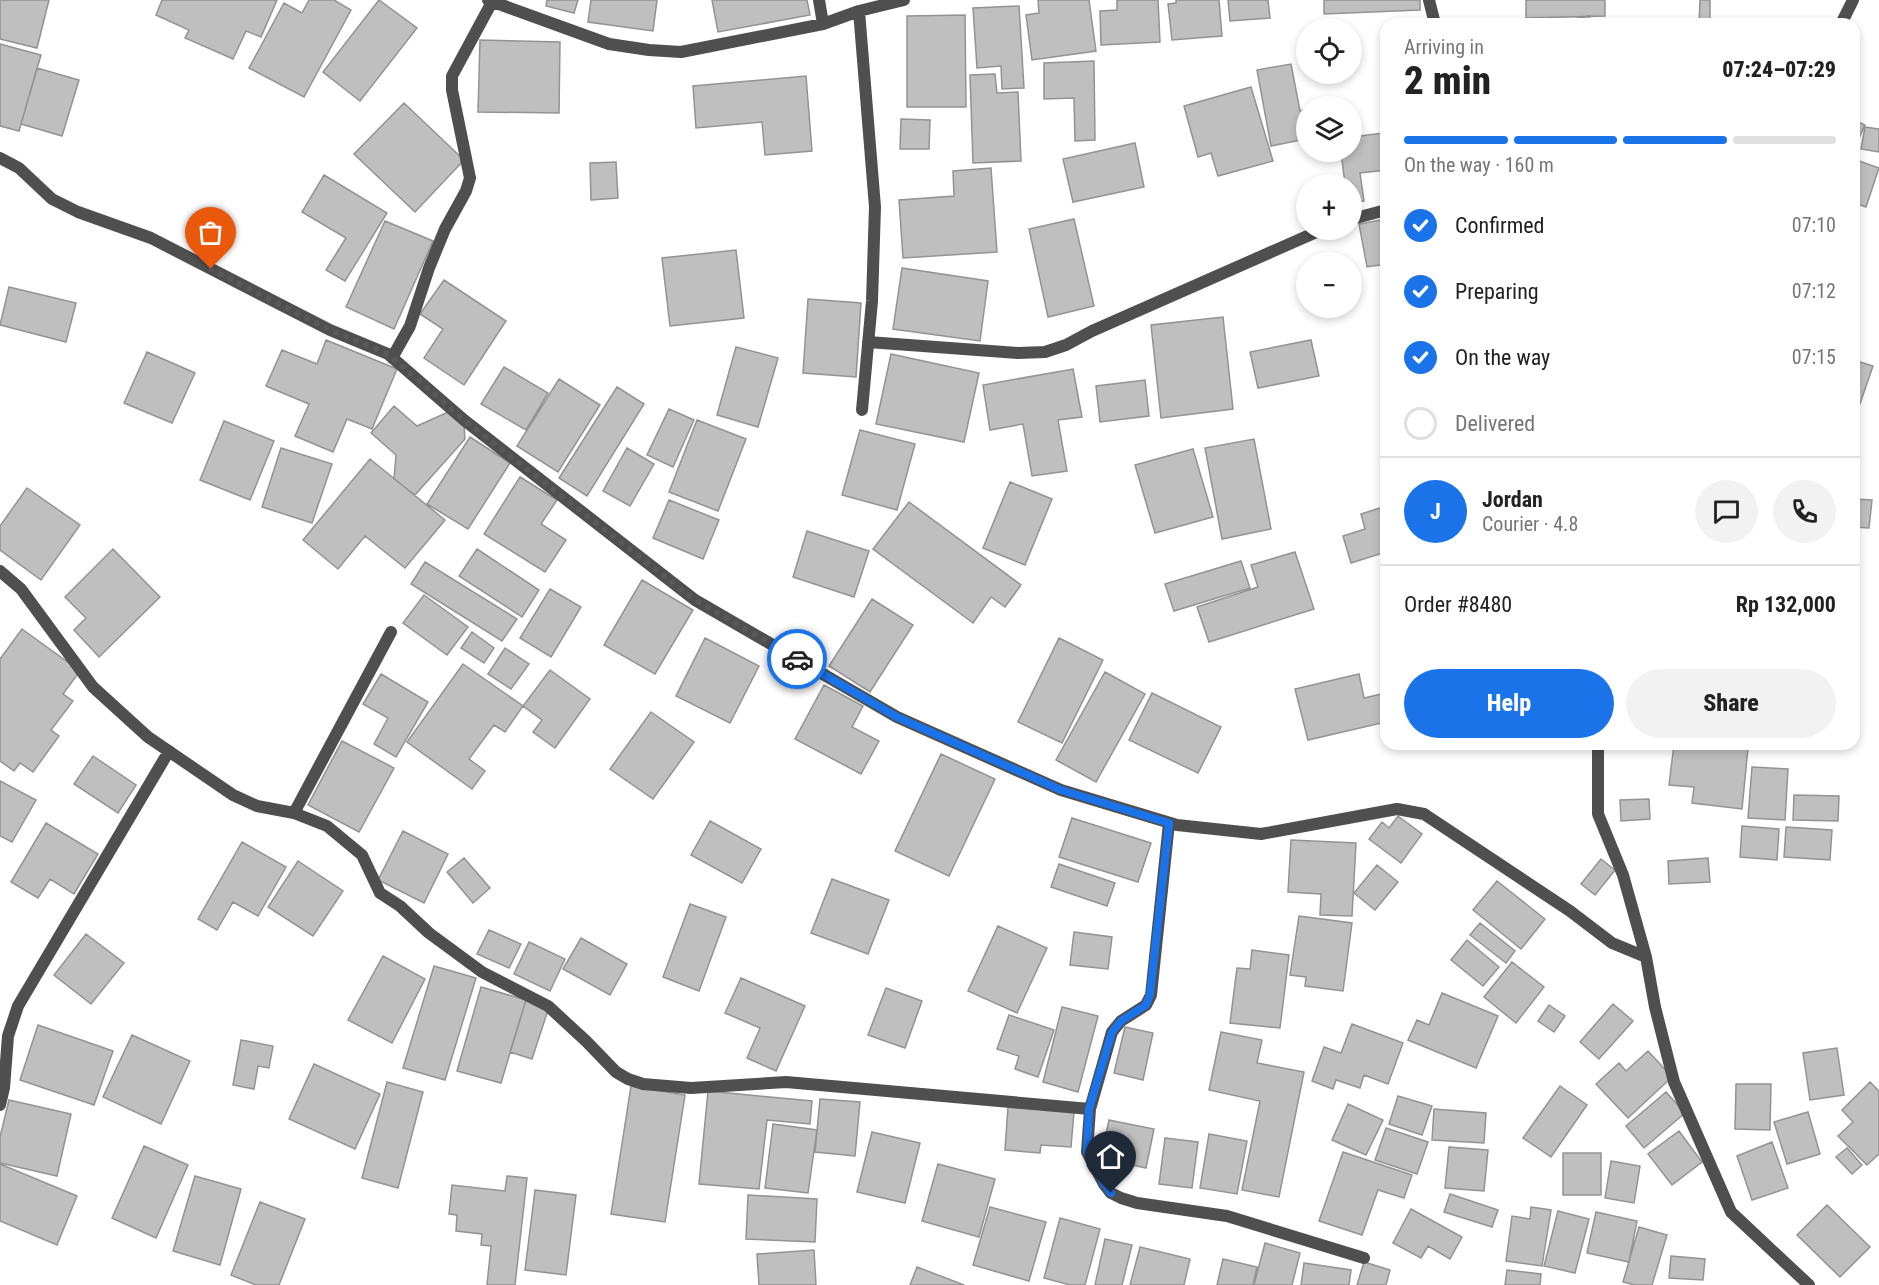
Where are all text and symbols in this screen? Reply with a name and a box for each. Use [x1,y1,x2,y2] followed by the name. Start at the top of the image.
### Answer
[1296,18,1362,318] map controls
[1296,18,1362,84] button: locate
[1404,35,1484,59] text: Arriving in
[1722,57,1836,82] text: 07:24–07:29
[1404,58,1491,104] text: 2 min
[1296,96,1362,162] button: layers
[1404,153,1554,177] text: On the way · 160 m
[1296,174,1362,240] button: +
[185,207,236,269] pin
[1404,209,1437,242] icon: check
[1455,213,1544,238] text: Confirmed
[1792,213,1836,237] text: 07:10
[194,216,227,249] icon: bag
[1296,252,1362,318] button: −
[1404,275,1437,308] icon: check
[1455,279,1539,304] text: Preparing
[1792,279,1836,303] text: 07:12
[1404,341,1437,374] icon: check
[1455,345,1550,370] text: On the way
[1792,345,1836,369] text: 07:15
[1455,411,1535,436] text: Delivered
[1695,480,1758,543] button: chat
[1773,480,1836,543] button: phone
[1482,487,1543,512] text: Jordan
[1430,499,1441,524] text: J
[1482,512,1578,536] text: Courier · 4.8
[1404,592,1512,617] text: Order #8480
[1736,592,1836,617] text: Rp 132,000
[767,629,827,689] courier
[781,643,814,676] icon: car
[1404,669,1614,738] button: Help
[1626,669,1836,738] button: Share
[1085,1131,1136,1193] pin
[1094,1140,1127,1173] icon: home

